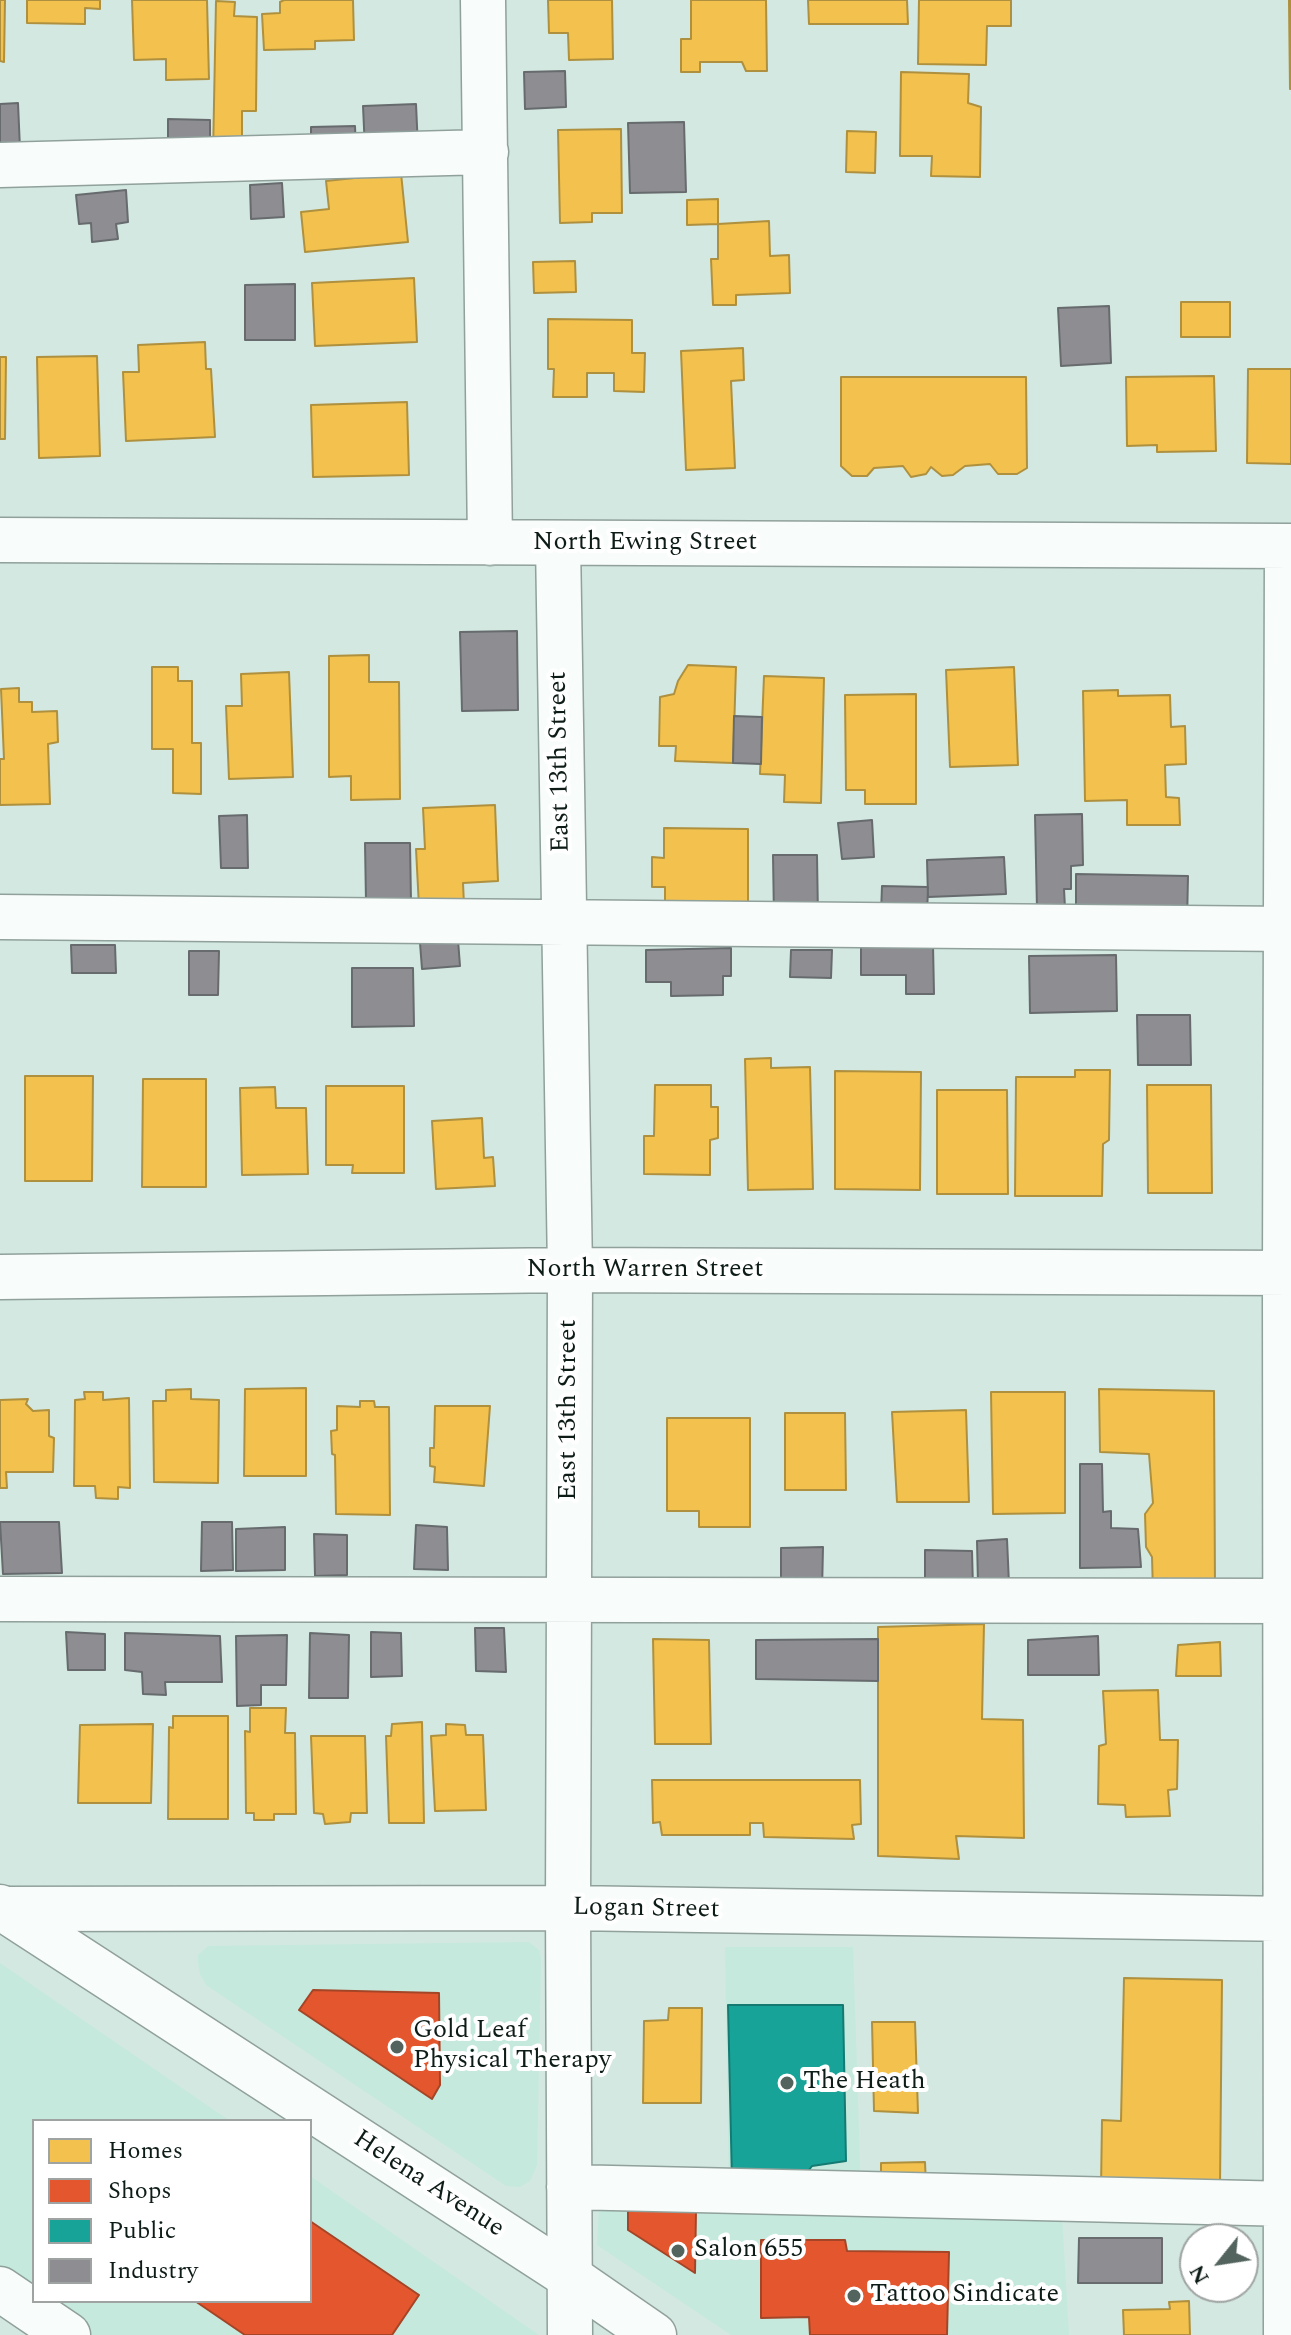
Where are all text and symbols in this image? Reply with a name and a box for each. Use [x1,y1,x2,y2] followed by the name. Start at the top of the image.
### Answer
[533,528,757,560] street label: North Ewing Street
[544,671,578,853] street label: East 13th Street
[527,1255,763,1287] street label: North Warren Street
[554,1319,586,1501] street label: East 13th Street
[572,1893,720,1927] street label: Logan Street
[413,2016,611,2078] place label: Gold Leaf Physical Therapy
[388,2038,406,2056] marker: Gold Leaf Physical Therapy
[803,2067,926,2099] place label: The Heath
[778,2074,796,2092] marker: The Heath
[32,2119,312,2303] legend
[347,2125,509,2245] street label: Helena Avenue
[108,2133,183,2169] text: Homes
[108,2173,172,2209] text: Shops
[108,2213,176,2249] text: Public
[1179,2223,1259,2303] north arrow
[694,2235,803,2267] place label: Salon 655
[669,2242,687,2260] marker: Salon 655
[108,2253,198,2289] text: Industry
[1181,2258,1218,2290] text: N
[870,2280,1059,2312] place label: Tattoo Sindicate
[845,2287,863,2305] marker: Tattoo Sindicate

